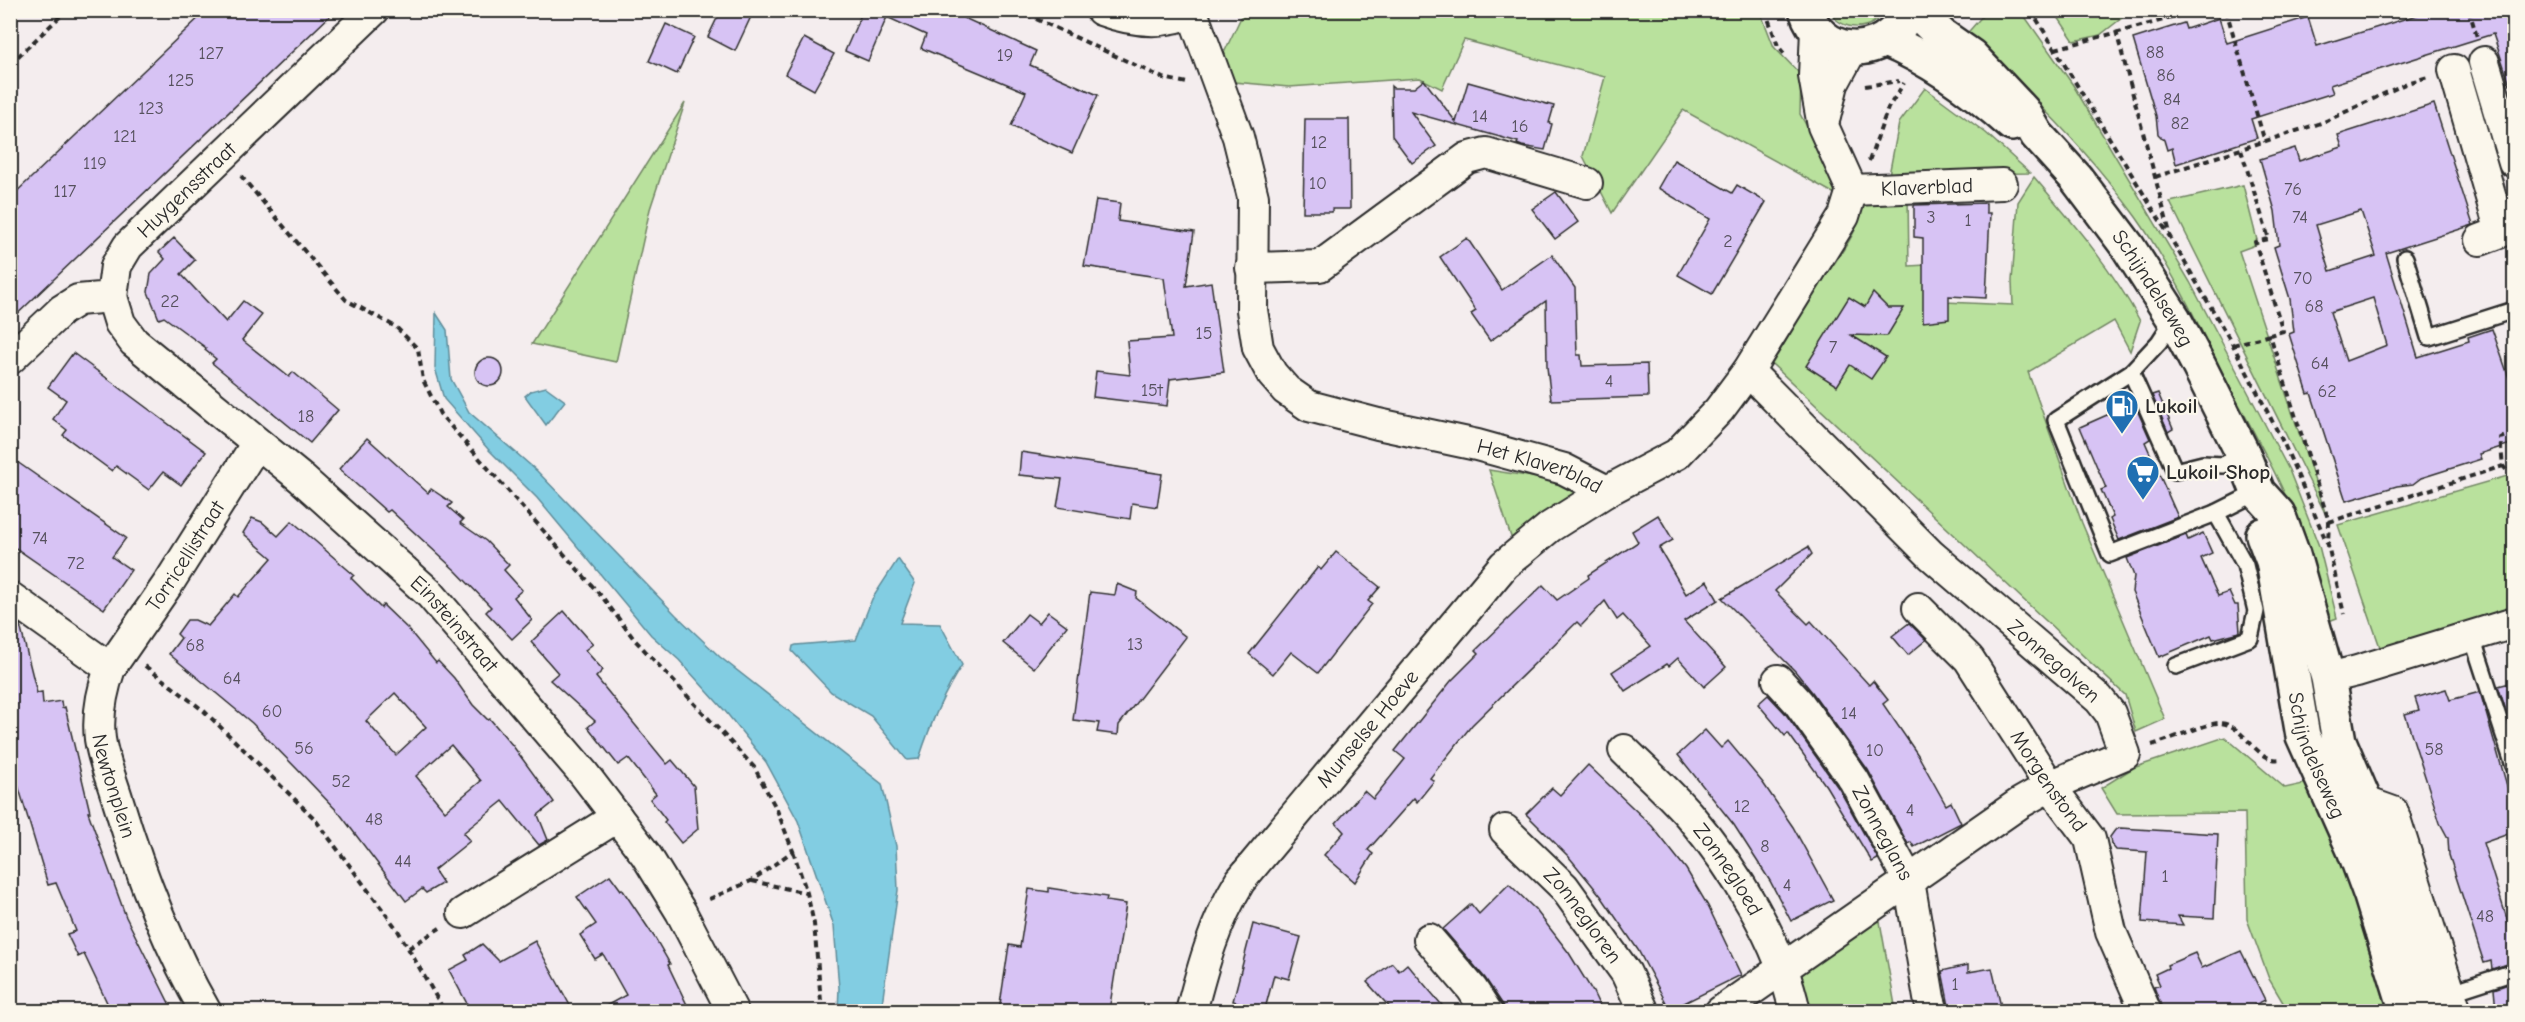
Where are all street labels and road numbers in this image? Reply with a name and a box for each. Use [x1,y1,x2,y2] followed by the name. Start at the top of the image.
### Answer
[132,136,241,243] street label: Huygensstraat
[1880,173,1974,201] street label: Klaverblad
[2107,225,2199,351] street label: Schijndelseweg
[1474,434,1606,499] street label: Het Klaverblad
[141,495,230,616] street label: Torricellistraat
[406,570,504,678] street label: Einsteinstraat
[2003,614,2105,708] street label: Zonnegolven
[1311,665,1423,792] street label: Munselse Hoeve
[2284,690,2350,823] street label: Schijndelseweg
[2006,726,2092,836] street label: Morgenstond
[87,732,141,841] street label: Newtonplein
[1847,781,1918,884] street label: Zonneglans
[1689,818,1767,919] street label: Zonnegloed
[1539,862,1627,968] street label: Zonnegloren

